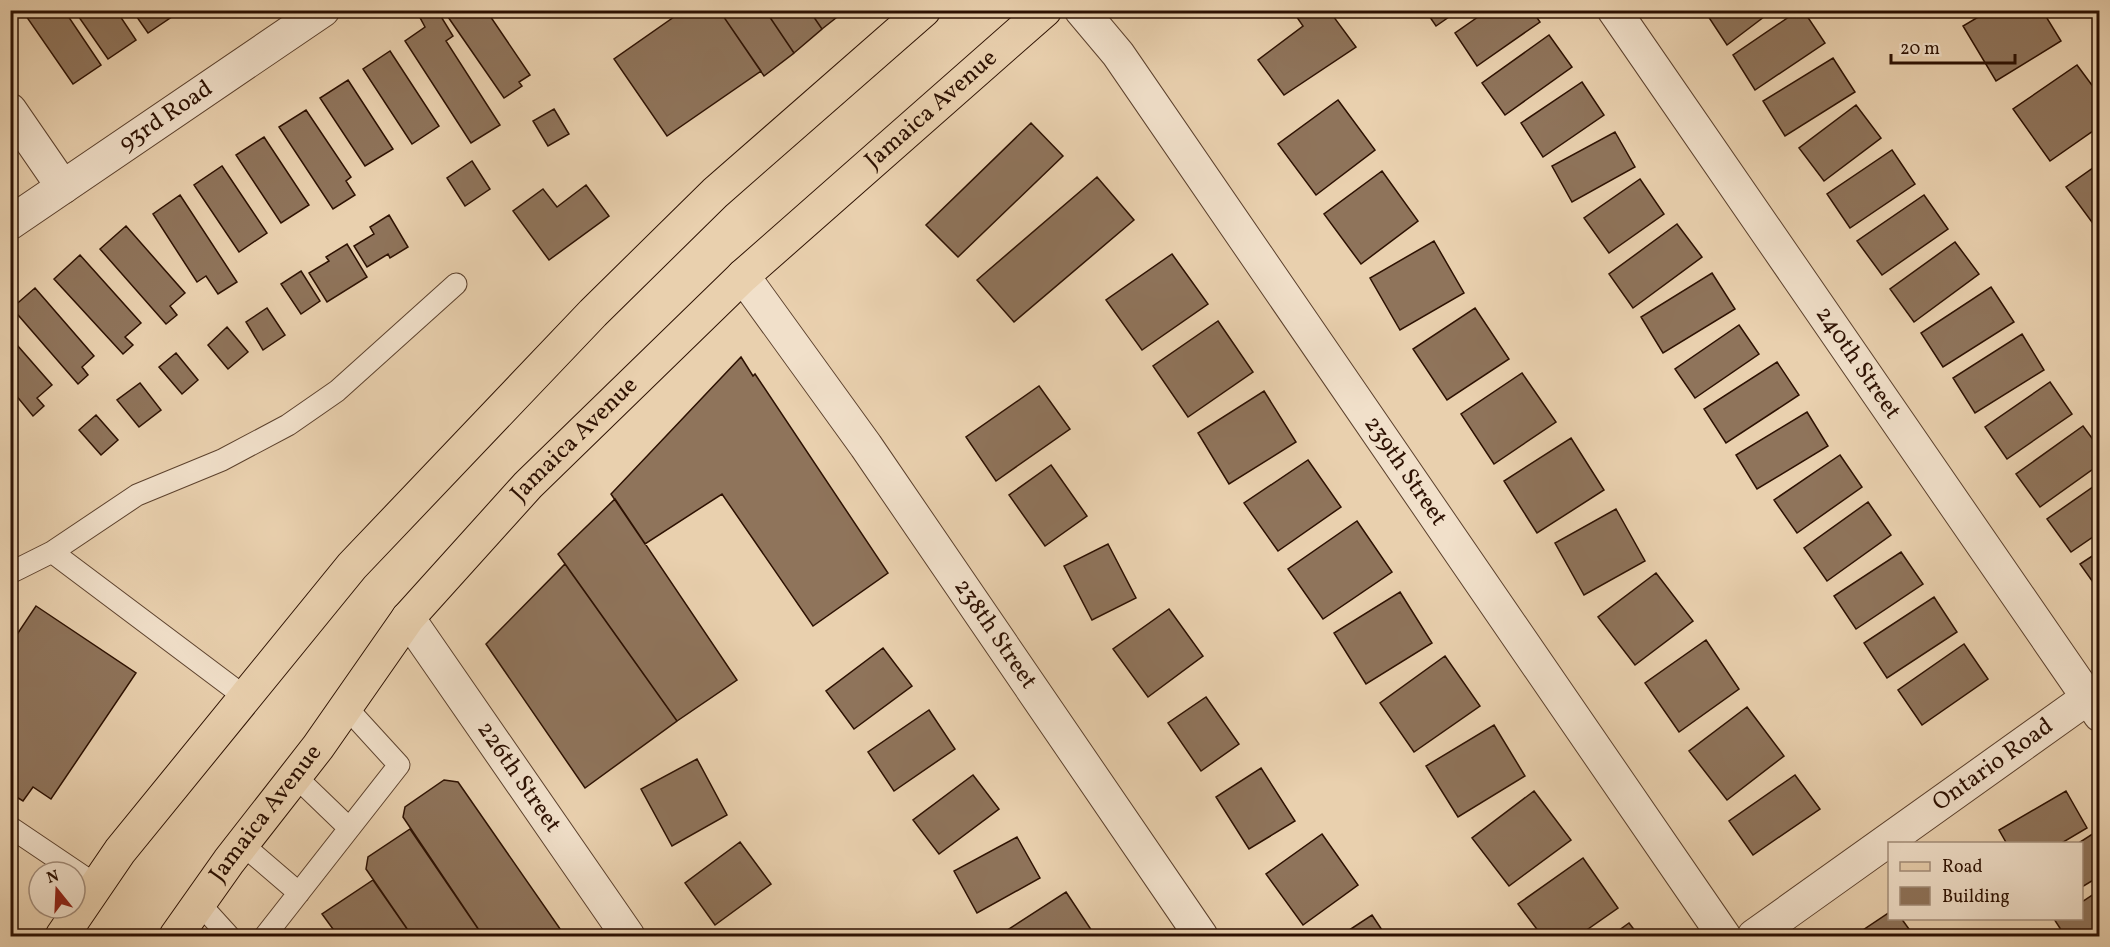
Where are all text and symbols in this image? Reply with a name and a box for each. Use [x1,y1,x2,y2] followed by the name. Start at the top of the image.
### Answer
[1891,27,2016,65] scale bar
[1900,37,1940,62] text: 20 m
[858,42,1005,178] street label: Jamaica Avenue
[112,73,220,161] street label: 93rd Road
[1806,300,1909,427] street label: 240th Street
[503,369,646,510] street label: Jamaica Avenue
[1355,409,1455,533] street label: 239th Street
[945,572,1045,696] street label: 238th Street
[1926,710,2061,820] street label: Ontario Road
[468,715,569,840] street label: 226th Street
[202,738,331,890] street label: Jamaica Avenue
[1888,842,2083,920] legend
[1942,855,1983,880] text: Road
[27,860,87,920] north arrow
[44,865,62,890] text: N
[1942,885,2010,910] text: Building

